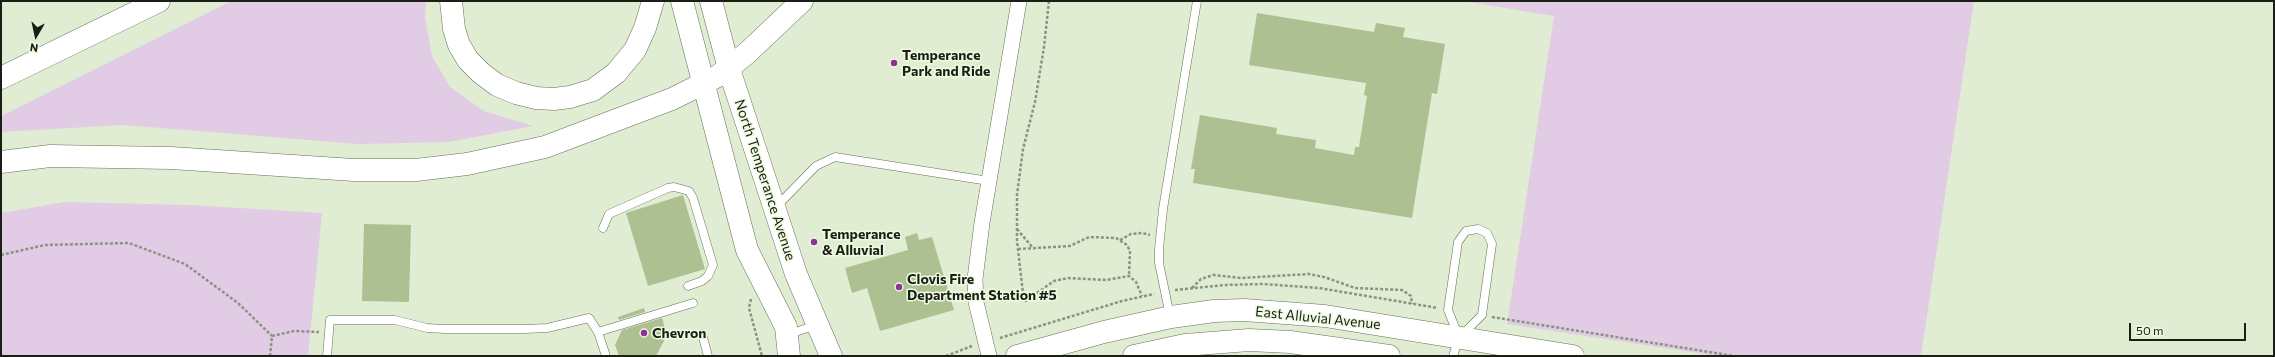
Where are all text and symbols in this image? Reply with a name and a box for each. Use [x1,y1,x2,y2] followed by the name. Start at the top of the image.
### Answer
[16,16,56,56] north arrow
[29,41,39,55] text: N
[902,47,990,80] place label: Temperance Park and Ride
[889,58,899,68] marker: Temperance Park and Ride
[731,97,799,263] street label: North Temperance Avenue
[822,226,901,258] place label: Temperance & Alluvial
[809,237,819,247] marker: Temperance & Alluvial
[907,271,1057,304] place label: Clovis Fire Department Station #5
[894,282,904,292] marker: Clovis Fire Department Station #5
[1254,303,1382,333] street label: East Alluvial Avenue
[2131,315,2248,341] scale bar
[2136,323,2164,337] text: 50 m
[652,325,706,341] place label: Chevron
[639,328,649,338] marker: Chevron

